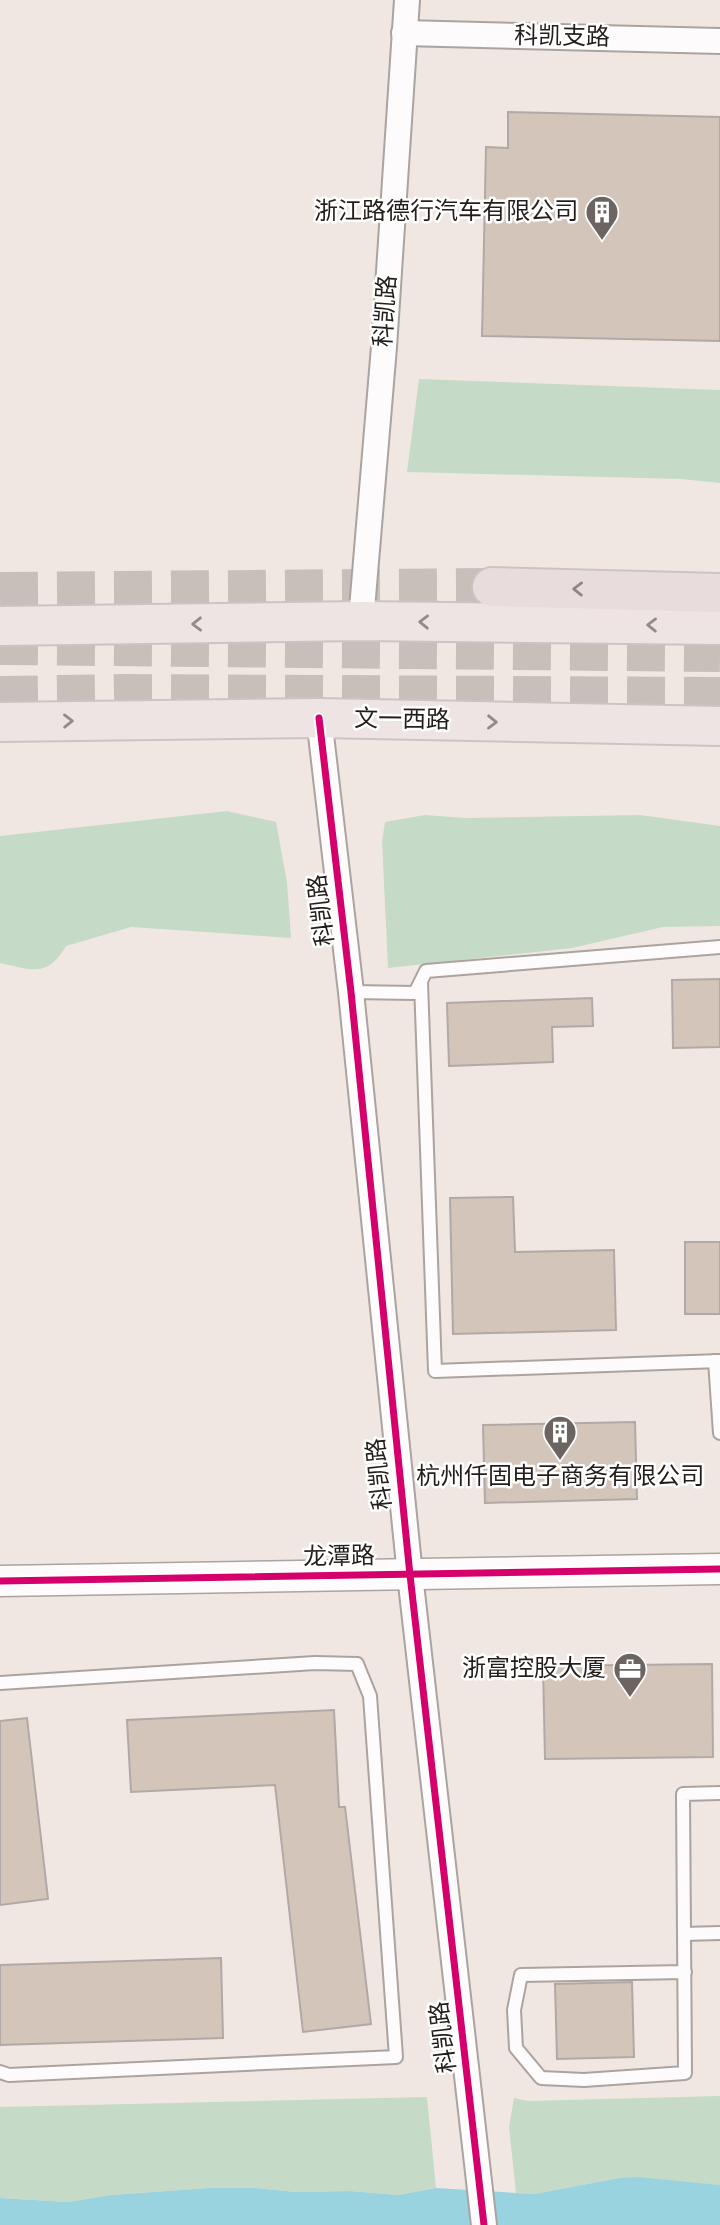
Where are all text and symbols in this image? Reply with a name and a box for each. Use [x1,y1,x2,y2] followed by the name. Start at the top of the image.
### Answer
[514,18,610,56] street label: 科凯支路
[583,193,621,242] building icon: 浙江路德行汽车有限公司
[314,194,578,230] place label: 浙江路德行汽车有限公司
[366,274,406,348] street label: 科凯路
[573,582,584,597] one-way arrow
[419,614,429,630] one-way arrow
[191,616,202,631] one-way arrow
[646,617,657,632] one-way arrow
[354,701,450,739] street label: 文一西路
[63,714,74,729] one-way arrow
[486,714,497,729] one-way arrow
[300,872,344,948] street label: 科凯路
[541,1413,579,1462] building icon: 杭州仟固电子商务有限公司
[358,1436,402,1512] street label: 科凯路
[416,1459,704,1495] place label: 杭州仟固电子商务有限公司
[303,1538,375,1576] street label: 龙潭路
[611,1650,649,1699] office icon: 浙富控股大厦
[462,1651,606,1687] place label: 浙富控股大厦
[422,1999,466,2075] street label: 科凯路

